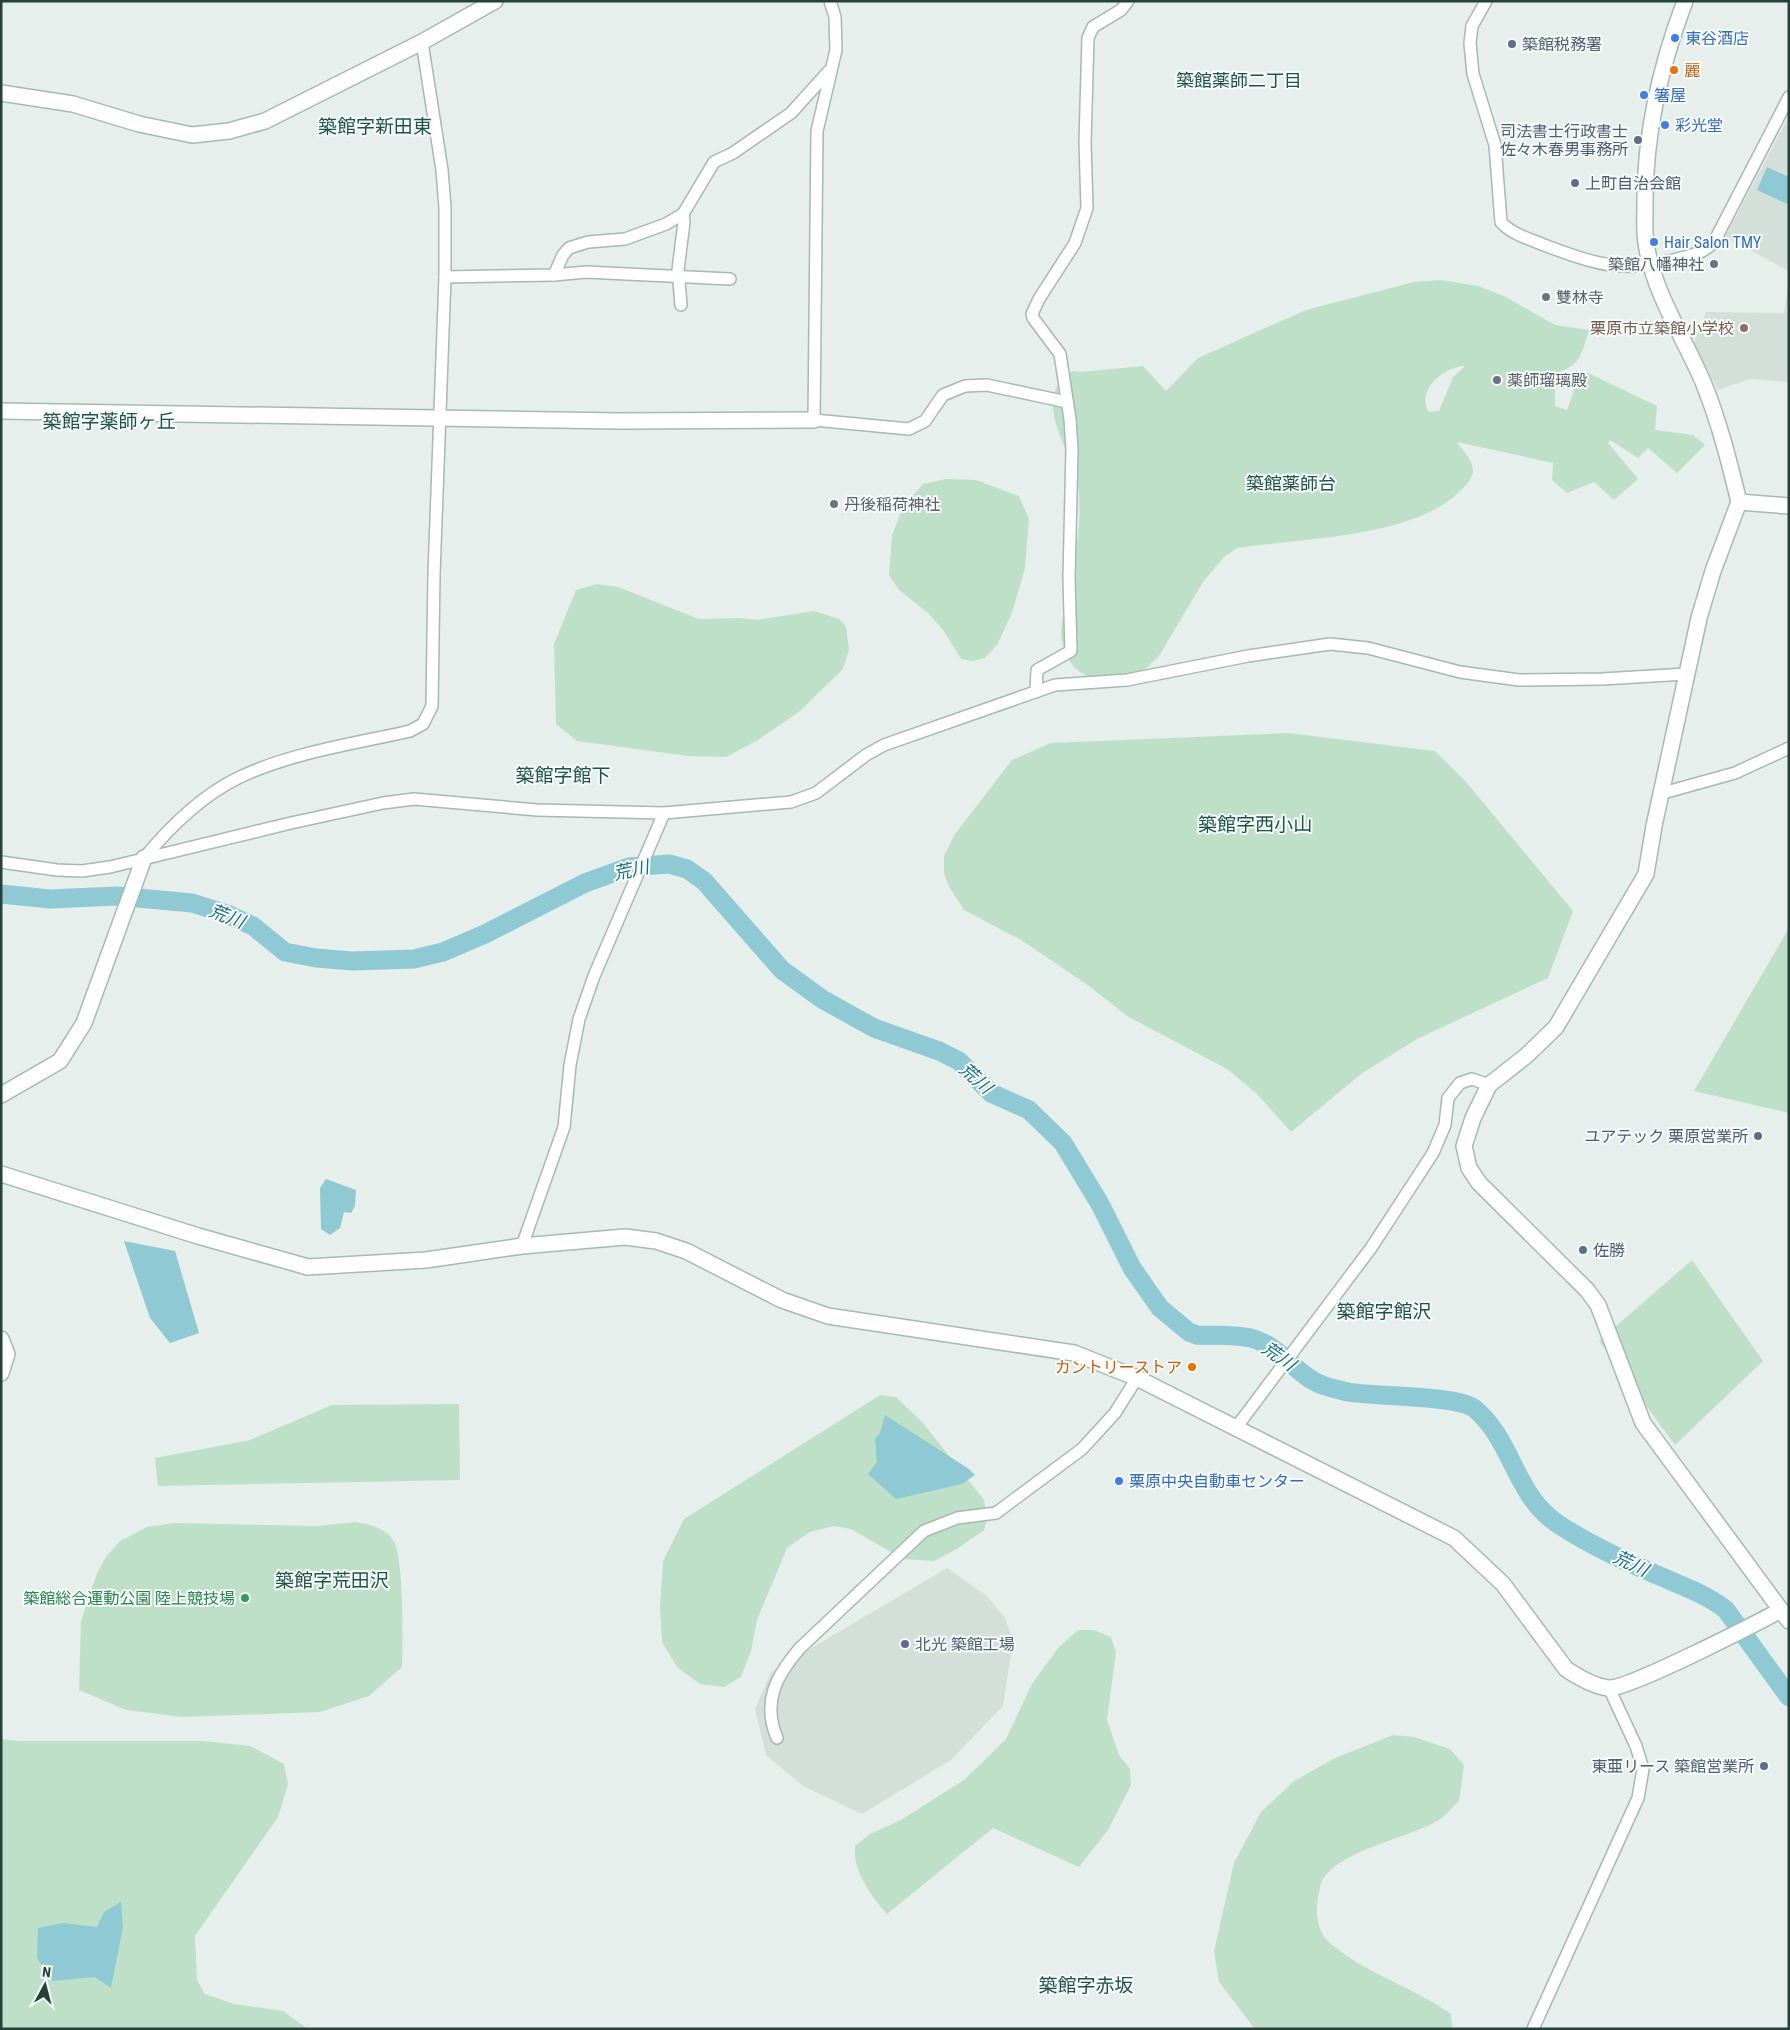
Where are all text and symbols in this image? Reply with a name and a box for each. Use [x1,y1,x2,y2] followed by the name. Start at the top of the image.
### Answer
[1685,29,1749,48] place label: 東谷酒店
[1669,32,1681,44] marker: 東谷酒店
[1522,35,1602,54] place label: 築館税務署
[1506,38,1518,50] marker: 築館税務署
[1684,61,1700,80] place label: 麗
[1668,64,1680,76] marker: 麗
[1176,70,1302,91] district label: 築館薬師二丁目
[1654,86,1686,105] place label: 箸屋
[1638,89,1650,101] marker: 箸屋
[318,115,432,138] district label: 築館字新田東
[1675,116,1723,135] place label: 彩光堂
[1659,119,1671,131] marker: 彩光堂
[1500,122,1628,159] place label: 司法書士行政書士 佐々木春男事務所
[1632,134,1644,146] marker: 司法書士行政書士 佐々木春男事務所
[1585,174,1681,193] place label: 上町自治会館
[1569,177,1581,189] marker: 上町自治会館
[1664,233,1762,252] place label: Hair Salon TMY
[1648,236,1660,248] marker: Hair Salon TMY
[1608,255,1704,274] place label: 築館八幡神社
[1708,258,1720,270] marker: 築館八幡神社
[1556,288,1604,307] place label: 雙林寺
[1540,291,1552,303] marker: 雙林寺
[1590,319,1734,338] place label: 栗原市立築館小学校
[1738,322,1750,334] marker: 栗原市立築館小学校
[1507,371,1587,390] place label: 薬師瑠璃殿
[1491,374,1503,386] marker: 薬師瑠璃殿
[42,410,176,433] district label: 築館字薬師ヶ丘
[1246,473,1336,494] district label: 築館薬師台
[844,495,940,514] place label: 丹後稲荷神社
[828,498,840,510] marker: 丹後稲荷神社
[515,764,611,787] district label: 築館字館下
[1198,813,1312,836] district label: 築館字西小山
[611,856,653,884] water label: 荒川
[206,900,249,933] water label: 荒川
[956,1058,998,1099] water label: 荒川
[1584,1127,1748,1146] place label: ユアテック 栗原営業所
[1752,1130,1764,1142] marker: ユアテック 栗原営業所
[1593,1241,1625,1260] place label: 佐勝
[1577,1244,1589,1256] marker: 佐勝
[1336,1300,1432,1323] district label: 築館字館沢
[1258,1337,1301,1376] water label: 荒川
[1055,1358,1182,1377] place label: カントリーストア
[1186,1361,1198,1373] marker: カントリーストア
[1129,1472,1305,1491] place label: 栗原中央自動車センター
[1113,1475,1125,1487] marker: 栗原中央自動車センター
[1610,1546,1654,1581] water label: 荒川
[275,1569,389,1592] district label: 築館字荒田沢
[23,1589,235,1608] place label: 築館総合運動公園 陸上競技場
[239,1592,251,1604] marker: 築館総合運動公園 陸上競技場
[915,1635,1015,1654] place label: 北光 築館工場
[899,1638,911,1650] marker: 北光 築館工場
[1591,1757,1754,1776] place label: 東亜リース 築館営業所
[1758,1760,1770,1772] marker: 東亜リース 築館営業所
[20,1960,70,2010] north arrow
[41,1964,52,1981] text: N
[1038,1974,1134,1997] district label: 築館字赤坂

